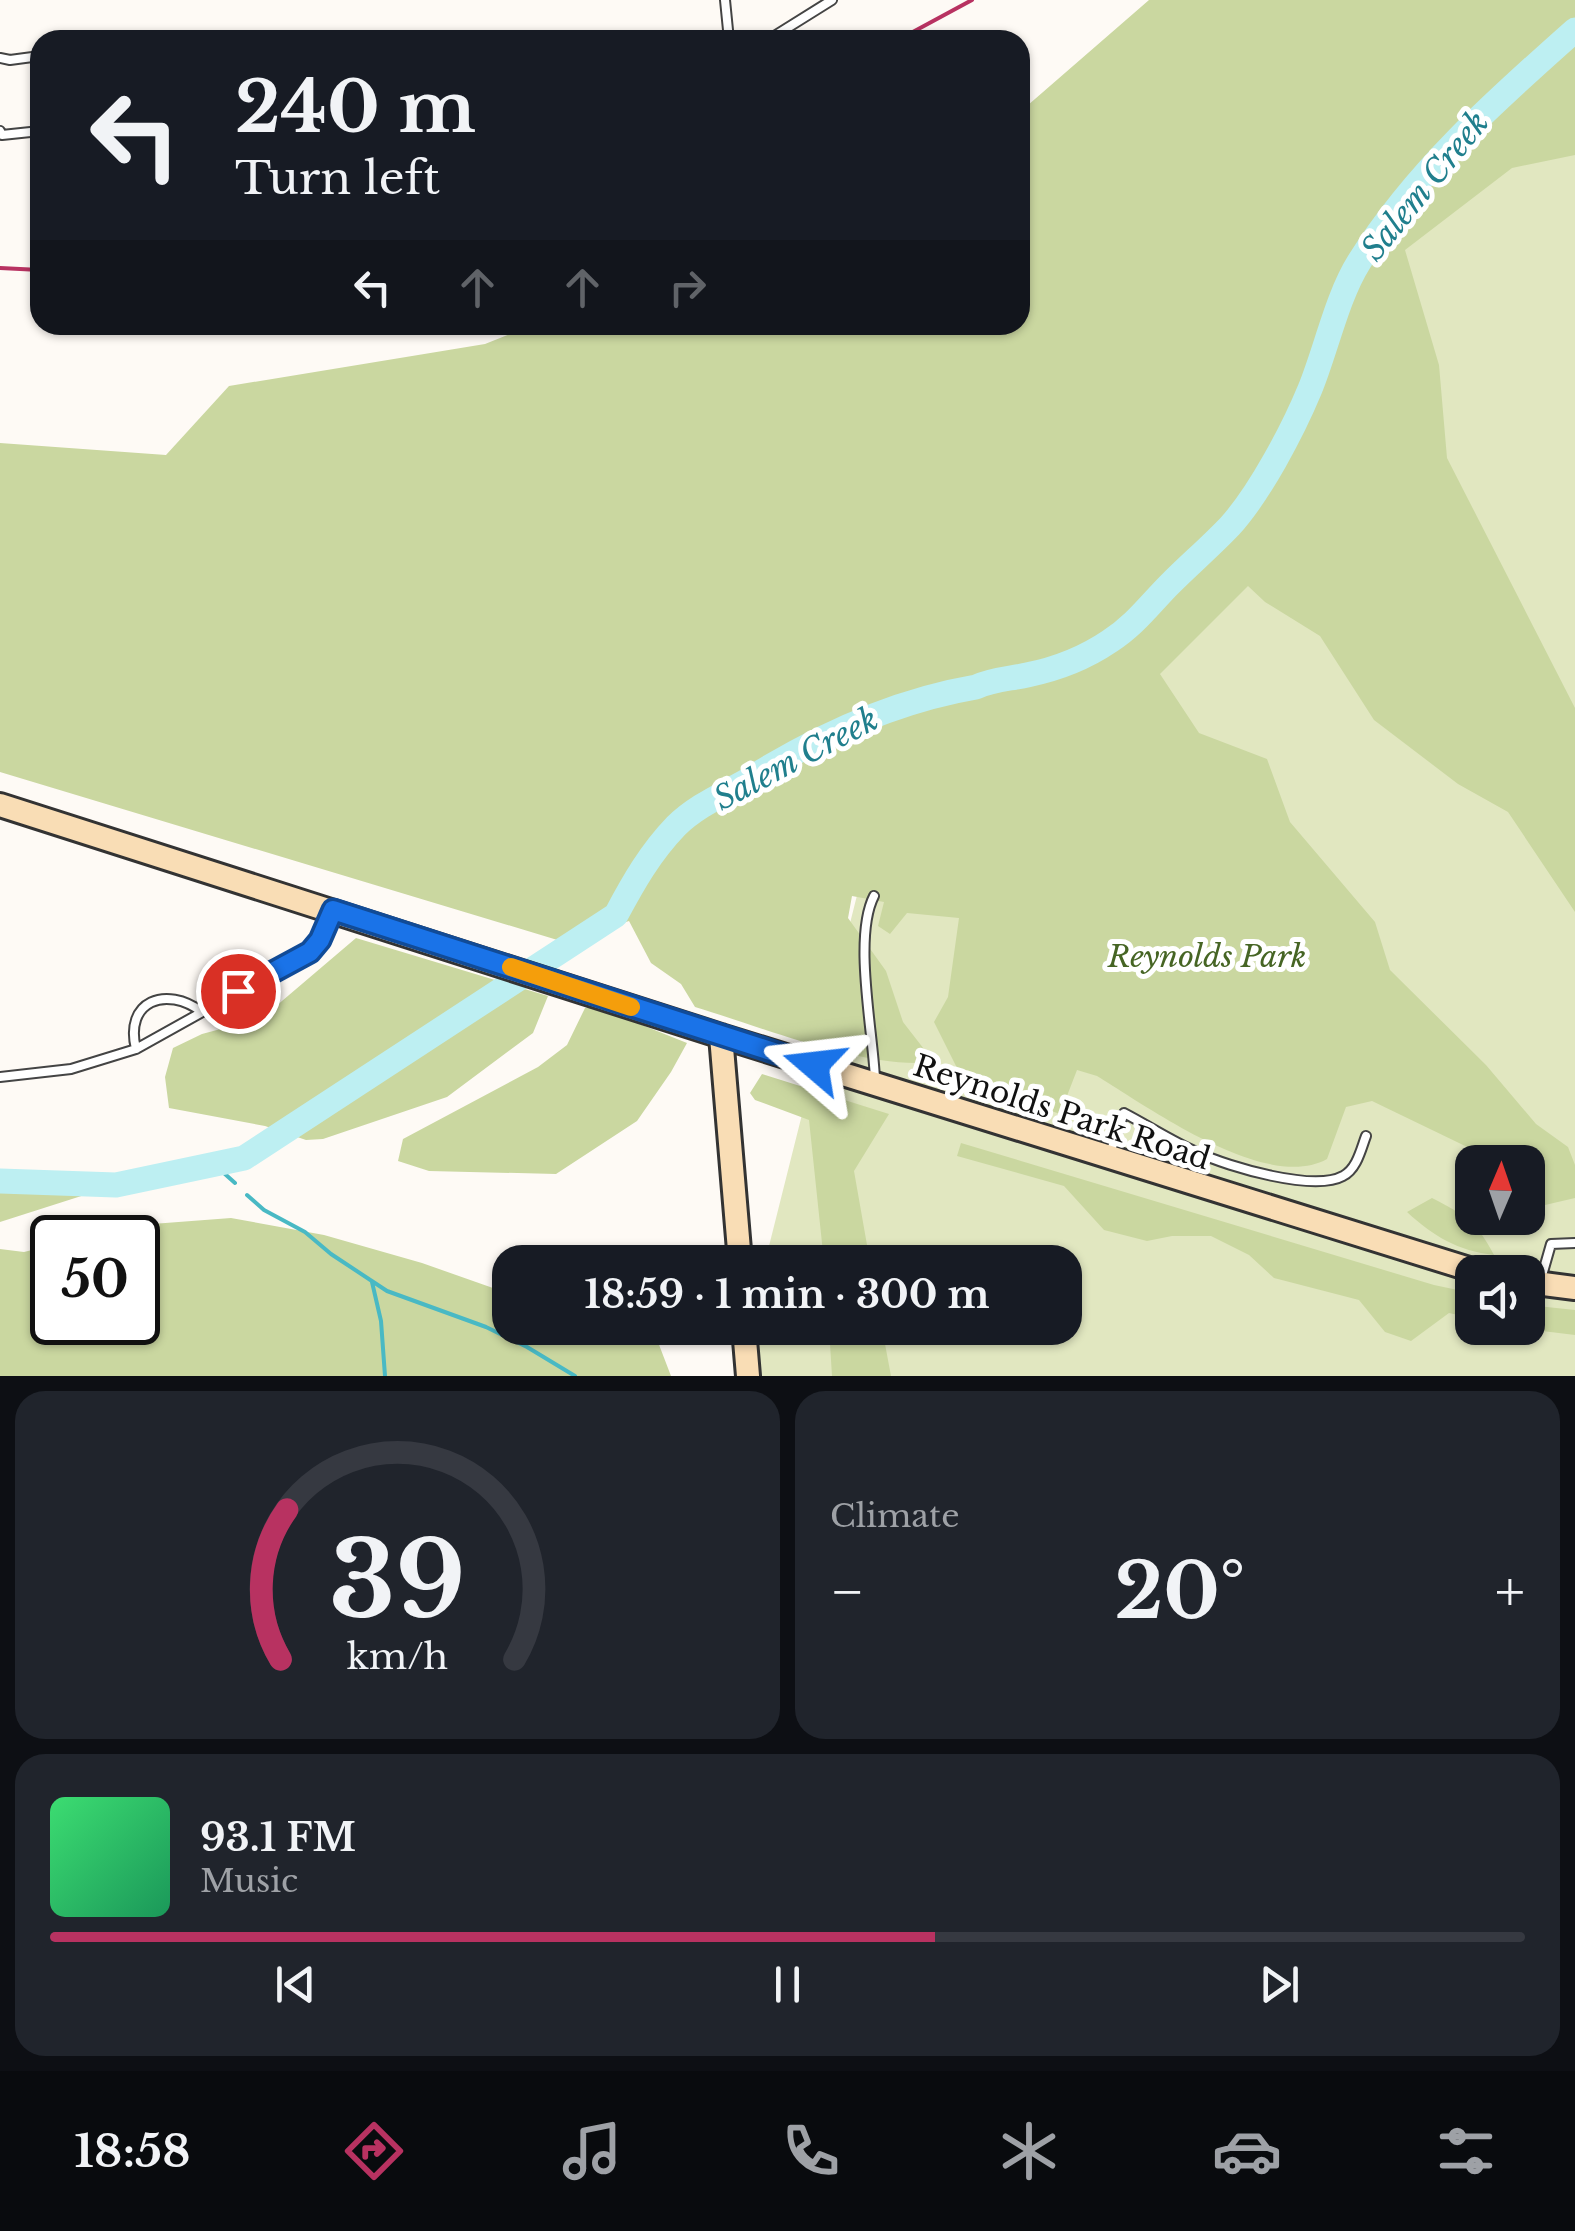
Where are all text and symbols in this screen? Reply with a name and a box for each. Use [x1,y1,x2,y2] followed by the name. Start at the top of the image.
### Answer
[235,64,476,151] text: 240 m
[70,70,200,200] icon: left
[1353,103,1497,269] water label: Salem Creek
[235,150,440,206] text: Turn left
[345,260,400,315] icon: left
[450,260,505,315] icon: ahead
[555,260,610,315] icon: ahead
[660,260,715,315] icon: right
[707,699,885,819] water label: Salem Creek
[1107,938,1306,975] park label: Reynolds Park
[196,949,281,1034] pin
[211,964,266,1019] icon: arrive
[762,1013,866,1117] position arrow
[909,1047,1215,1177] street label: Reynolds Park Road
[1455,1145,1545,1235] north arrow
[1455,1145,1545,1345] map controls
[30,1215,160,1345] speed limit sign: 50
[1455,1255,1545,1345] button: sound
[584,1271,990,1318] text: 18:59 · 1 min · 300 m
[830,1496,959,1536] text: Climate
[329,1516,466,1645] text: 39
[1115,1545,1245,1638] text: 20°
[830,1558,865,1626] text: −
[1495,1558,1525,1626] text: +
[347,1634,448,1679] text: km/h
[200,1814,356,1861] text: 93.1 FM
[200,1861,298,1901] text: Music
[268,1957,323,2012] icon: previous
[760,1957,815,2012] icon: pause
[1252,1957,1307,2012] icon: next
[339,2116,409,2186] icon: directions
[557,2116,627,2186] icon: music
[776,2116,846,2186] icon: phone
[994,2116,1064,2186] icon: climate
[1212,2116,1282,2186] icon: car
[1431,2116,1501,2186] icon: filters
[74,2123,191,2179] text: 18:58

